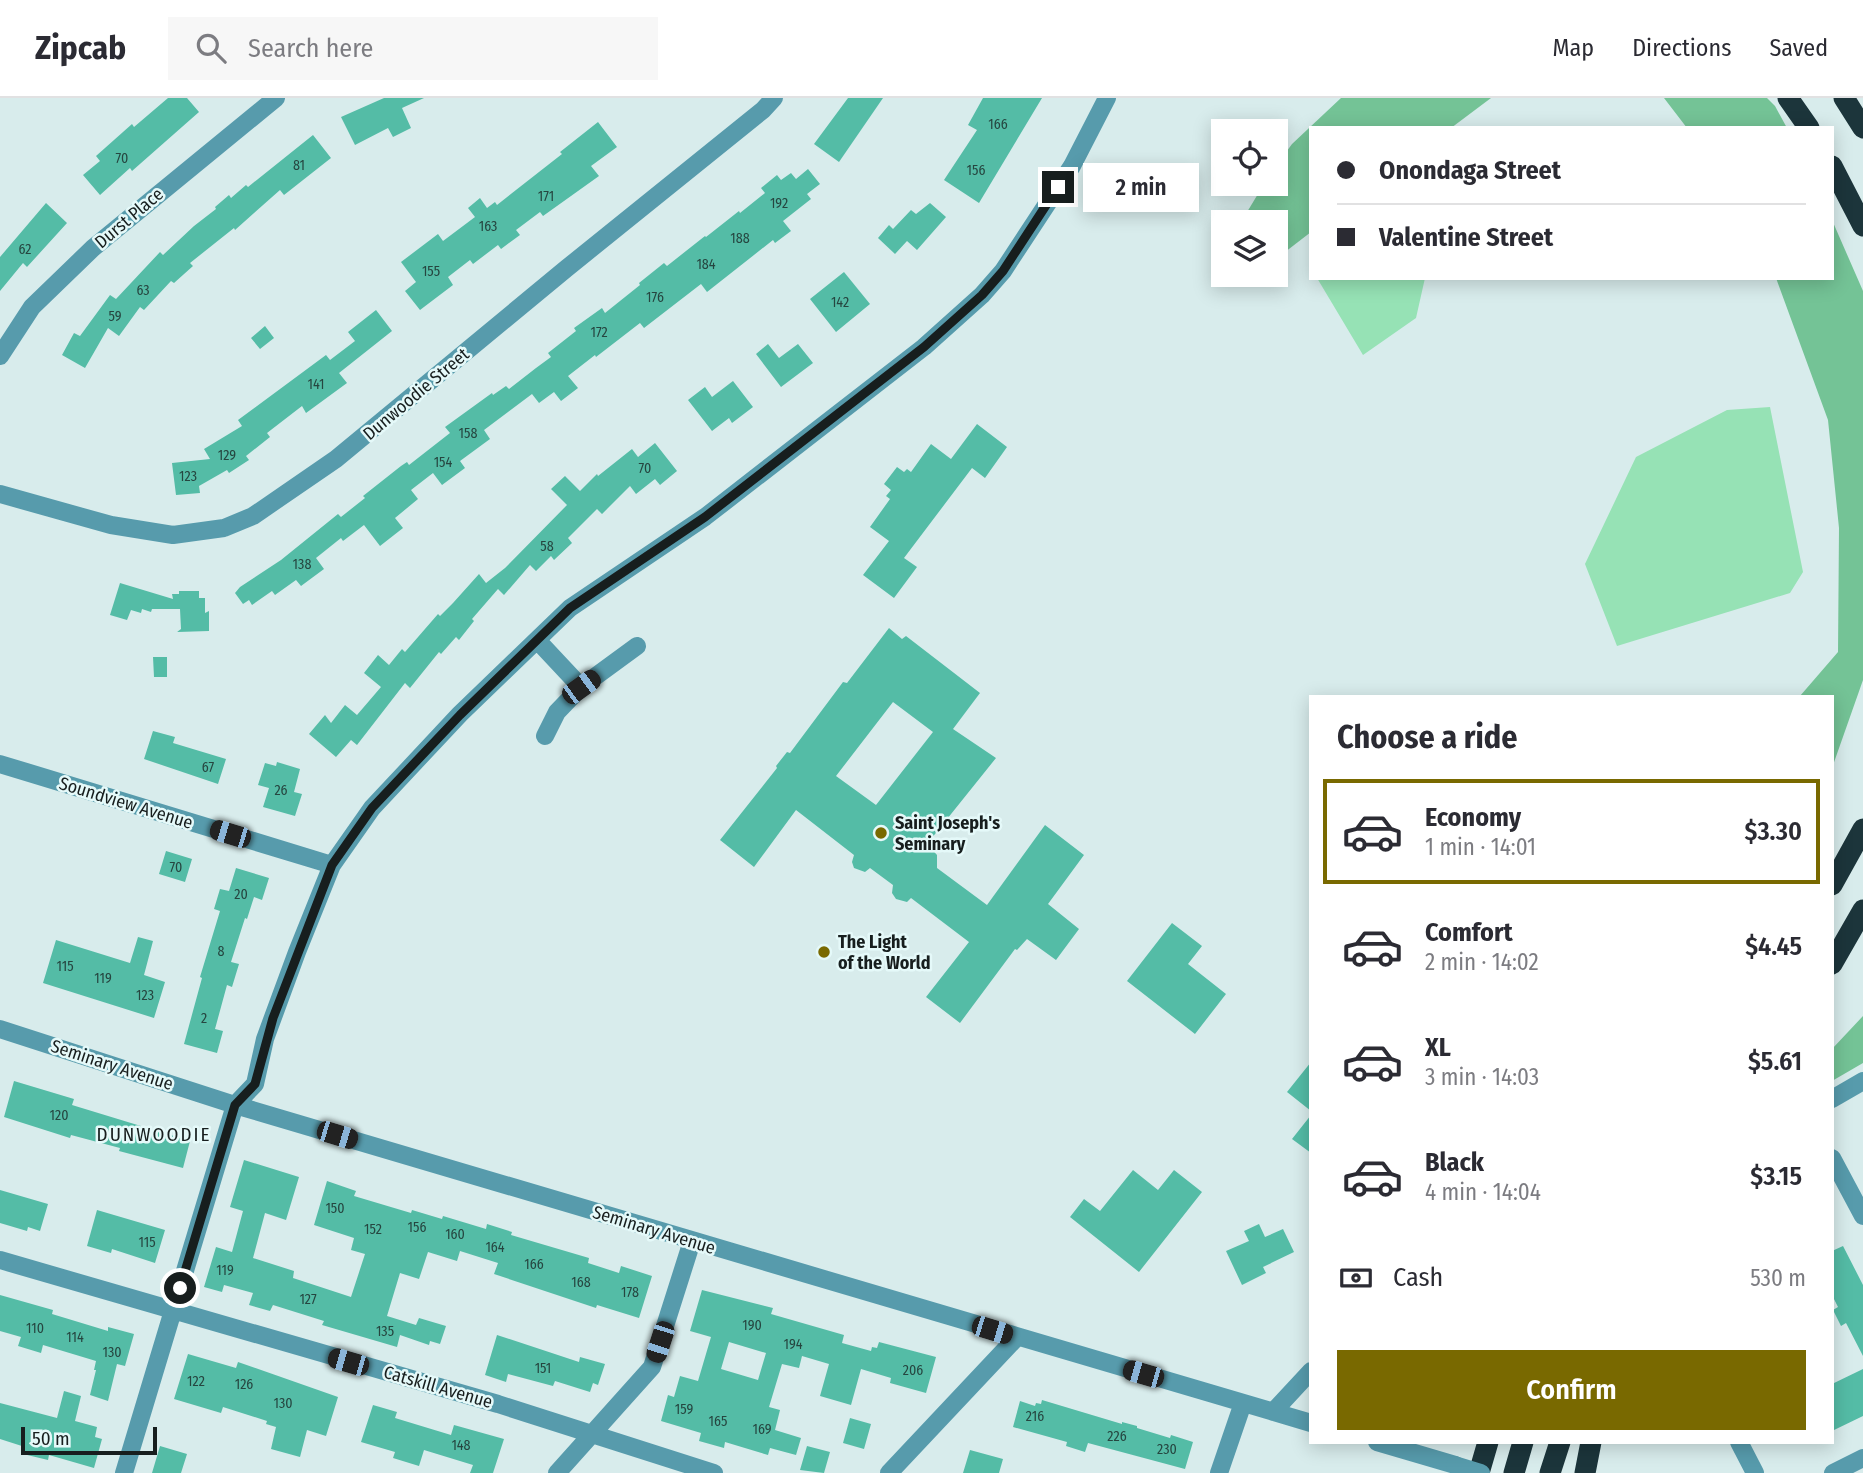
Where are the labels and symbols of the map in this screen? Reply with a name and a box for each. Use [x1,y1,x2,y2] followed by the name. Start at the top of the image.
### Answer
[988,116,1008,133] house number: 166
[116,150,128,167] house number: 70
[293,157,305,174] house number: 81
[967,162,985,179] house number: 156
[1082,162,1198,212] callout: 2 min
[1042,171,1074,203] route end
[90,183,168,253] street label: Durst Place
[538,188,554,205] house number: 171
[770,195,788,212] house number: 192
[479,218,497,235] house number: 163
[730,230,750,247] house number: 188
[19,241,32,258] house number: 62
[696,256,716,273] house number: 184
[422,263,440,280] house number: 155
[136,282,150,299] house number: 63
[646,289,664,306] house number: 176
[831,294,849,311] house number: 142
[108,308,122,325] house number: 59
[590,324,608,341] house number: 172
[359,343,474,445] street label: Dunwoodie Street
[308,376,324,393] house number: 141
[459,425,477,442] house number: 158
[218,447,236,464] house number: 129
[434,454,453,471] house number: 154
[639,460,651,477] house number: 70
[179,468,197,485] house number: 123
[540,538,554,555] house number: 58
[293,556,311,573] house number: 138
[558,666,605,708] car
[202,759,214,776] house number: 67
[57,772,196,834] street label: Soundview Avenue
[274,782,288,799] house number: 26
[895,812,1000,855] place label: Saint Joseph's Seminary
[207,818,254,850] car
[873,825,889,841] marker: Saint Joseph's Seminary
[170,859,182,876] house number: 70
[234,886,248,903] house number: 20
[838,931,930,974] place label: The Light of the World
[218,943,225,960] house number: 8
[816,944,832,960] marker: The Light of the World
[56,958,74,975] house number: 115
[94,970,112,987] house number: 119
[136,987,154,1004] house number: 123
[201,1010,207,1027] house number: 2
[48,1035,176,1095] street label: Seminary Avenue
[50,1107,68,1124] house number: 120
[314,1119,361,1151] car
[97,1123,211,1146] district label: DUNWOODIE
[325,1200,345,1217] house number: 150
[590,1201,718,1259] street label: Seminary Avenue
[408,1219,426,1236] house number: 156
[364,1221,382,1238] house number: 152
[445,1226,465,1243] house number: 160
[138,1234,156,1251] house number: 115
[485,1239,505,1256] house number: 164
[524,1256,544,1273] house number: 166
[216,1262,234,1279] house number: 119
[164,1272,196,1304] route start
[571,1274,591,1291] house number: 168
[621,1284,639,1301] house number: 178
[299,1291,317,1308] house number: 127
[969,1314,1016,1346] car
[742,1317,762,1334] house number: 190
[644,1319,677,1365] car
[26,1320,44,1337] house number: 110
[376,1323,394,1340] house number: 135
[66,1329,84,1346] house number: 114
[784,1336,803,1353] house number: 194
[102,1344,122,1361] house number: 130
[325,1346,372,1378] car
[1120,1358,1167,1390] car
[535,1360,551,1377] house number: 151
[381,1361,495,1413] street label: Catskill Avenue
[903,1362,923,1379] house number: 206
[187,1373,205,1390] house number: 122
[235,1376,253,1393] house number: 126
[273,1395,293,1412] house number: 130
[675,1401,693,1418] house number: 159
[1026,1408,1044,1425] house number: 216
[709,1413,727,1430] house number: 165
[752,1421,772,1438] house number: 169
[21,1424,158,1456] scale bar
[1107,1428,1127,1445] house number: 226
[451,1437,471,1454] house number: 148
[1157,1441,1177,1458] house number: 230

